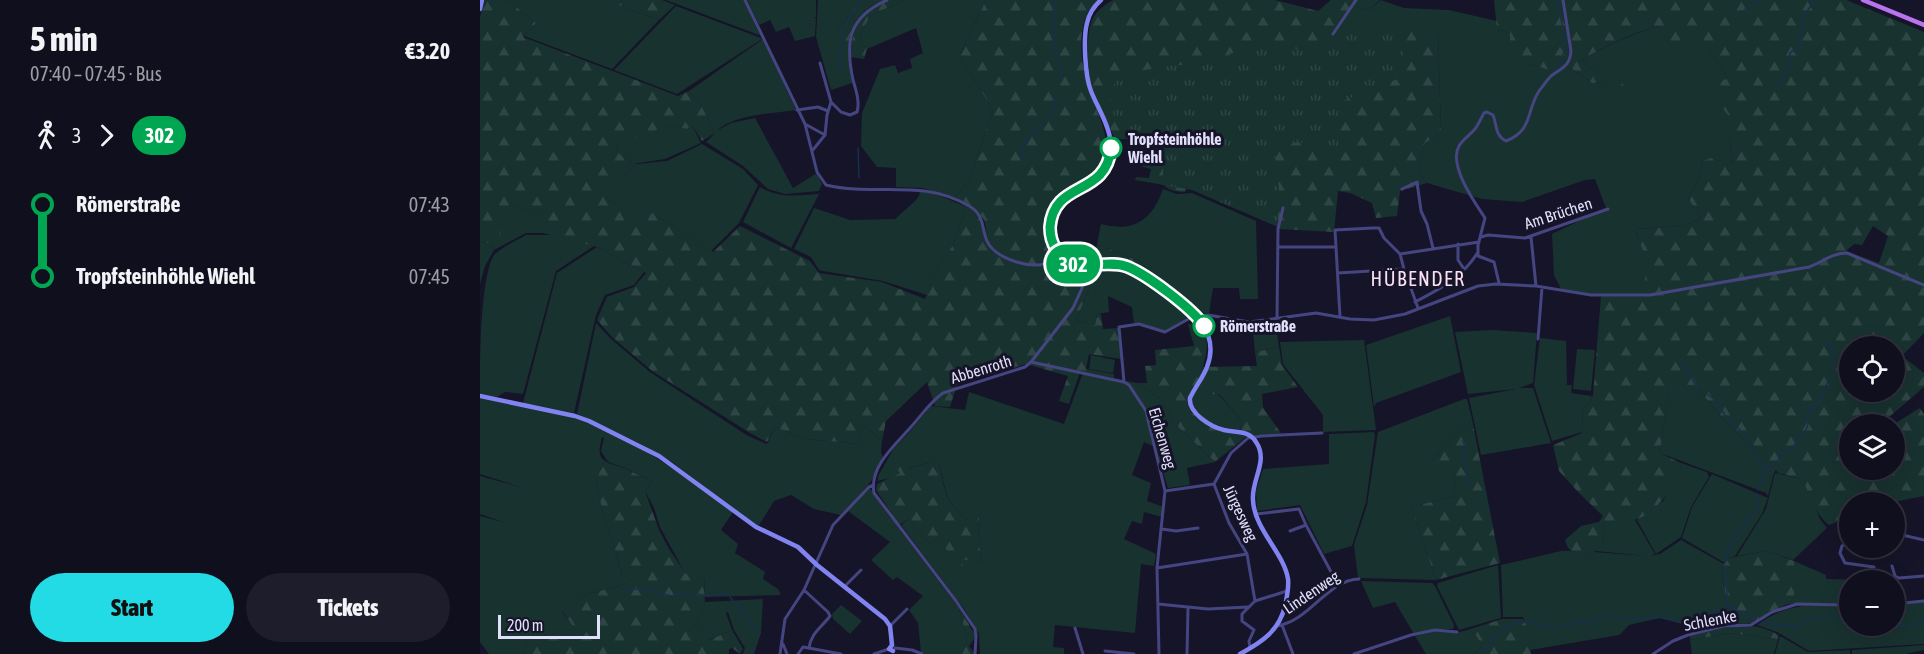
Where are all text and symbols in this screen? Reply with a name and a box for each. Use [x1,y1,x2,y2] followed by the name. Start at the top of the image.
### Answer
[30,20,97,58] text: 5 min
[405,38,450,64] text: €3.20
[30,62,162,85] text: 07:40 – 07:45 · Bus
[30,119,63,152] icon: walk
[90,119,123,152] icon: forward
[144,123,174,147] text: 302
[72,124,81,147] text: 3
[1127,130,1222,166] place label: Tropfsteinhöhle Wiehl
[1100,137,1122,159] marker: Tropfsteinhöhle Wiehl
[76,191,180,217] text: Römerstraße
[409,193,450,216] text: 07:43
[1522,194,1594,232] street label: Am Brüchen
[1038,244,1108,284] line badge: 302
[1058,252,1088,276] text: 302
[76,263,255,289] text: Tropfsteinhöhle Wiehl
[409,265,450,288] text: 07:45
[1371,267,1465,290] district label: HÜBENDER
[1193,315,1215,337] marker: Römerstraße
[1220,317,1296,335] place label: Römerstraße
[1839,336,1905,636] map controls
[1839,336,1905,402] button: locate
[948,351,1014,387] street label: Abbenroth
[1145,405,1180,471] street label: Eichenweg
[1839,414,1905,480] button: layers
[1219,482,1262,545] street label: Jürgesweg
[1839,492,1905,558] button: +
[1280,567,1343,618] street label: Lindenweg
[1839,570,1905,636] button: −
[30,573,234,642] button: Start
[246,573,450,642] button: Tickets
[1682,606,1738,634] street label: Schlenke
[498,612,600,640] scale bar
[507,616,543,634] text: 200 m

